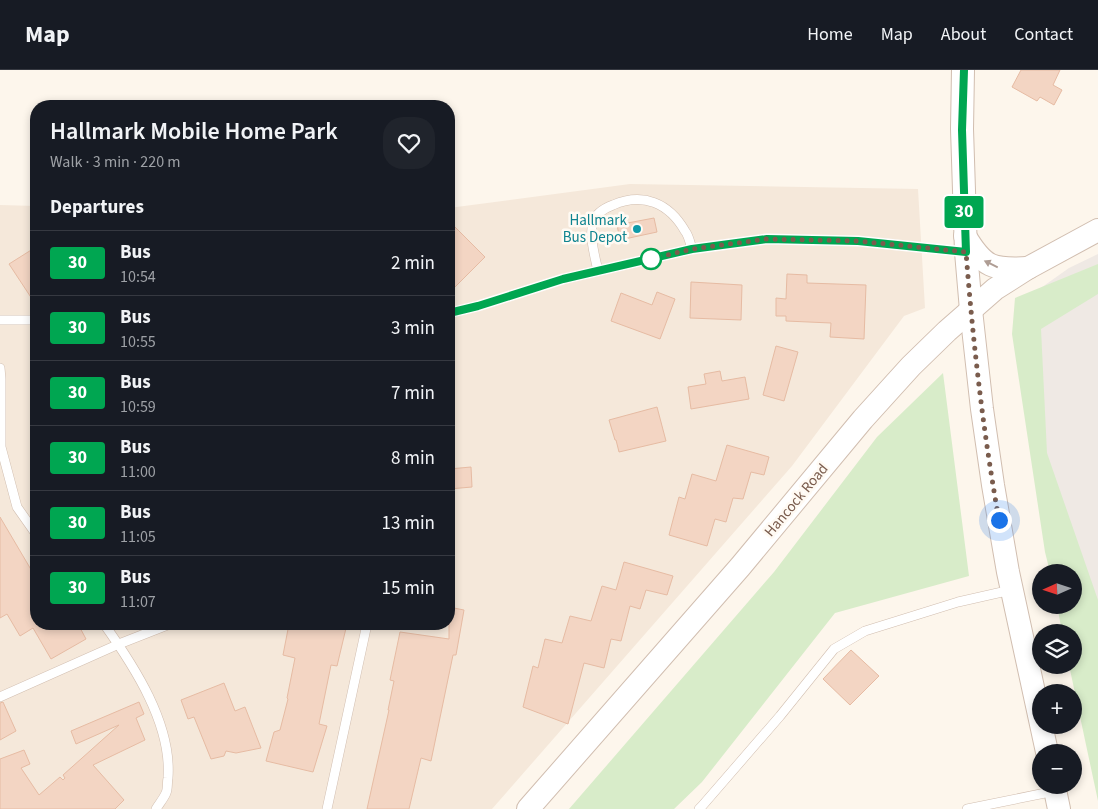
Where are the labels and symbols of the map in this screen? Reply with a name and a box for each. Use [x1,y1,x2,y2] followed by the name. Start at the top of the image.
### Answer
[942,196,986,228] line badge: 30
[563,210,628,248] place label: Hallmark Bus Depot
[631,223,643,235] marker: Hallmark Bus Depot
[640,248,662,270] unlabelled marker
[983,260,998,268] one-way arrow
[760,459,833,541] street label: Hancock Road
[987,508,1012,533] your location
[1032,564,1082,614] north arrow

